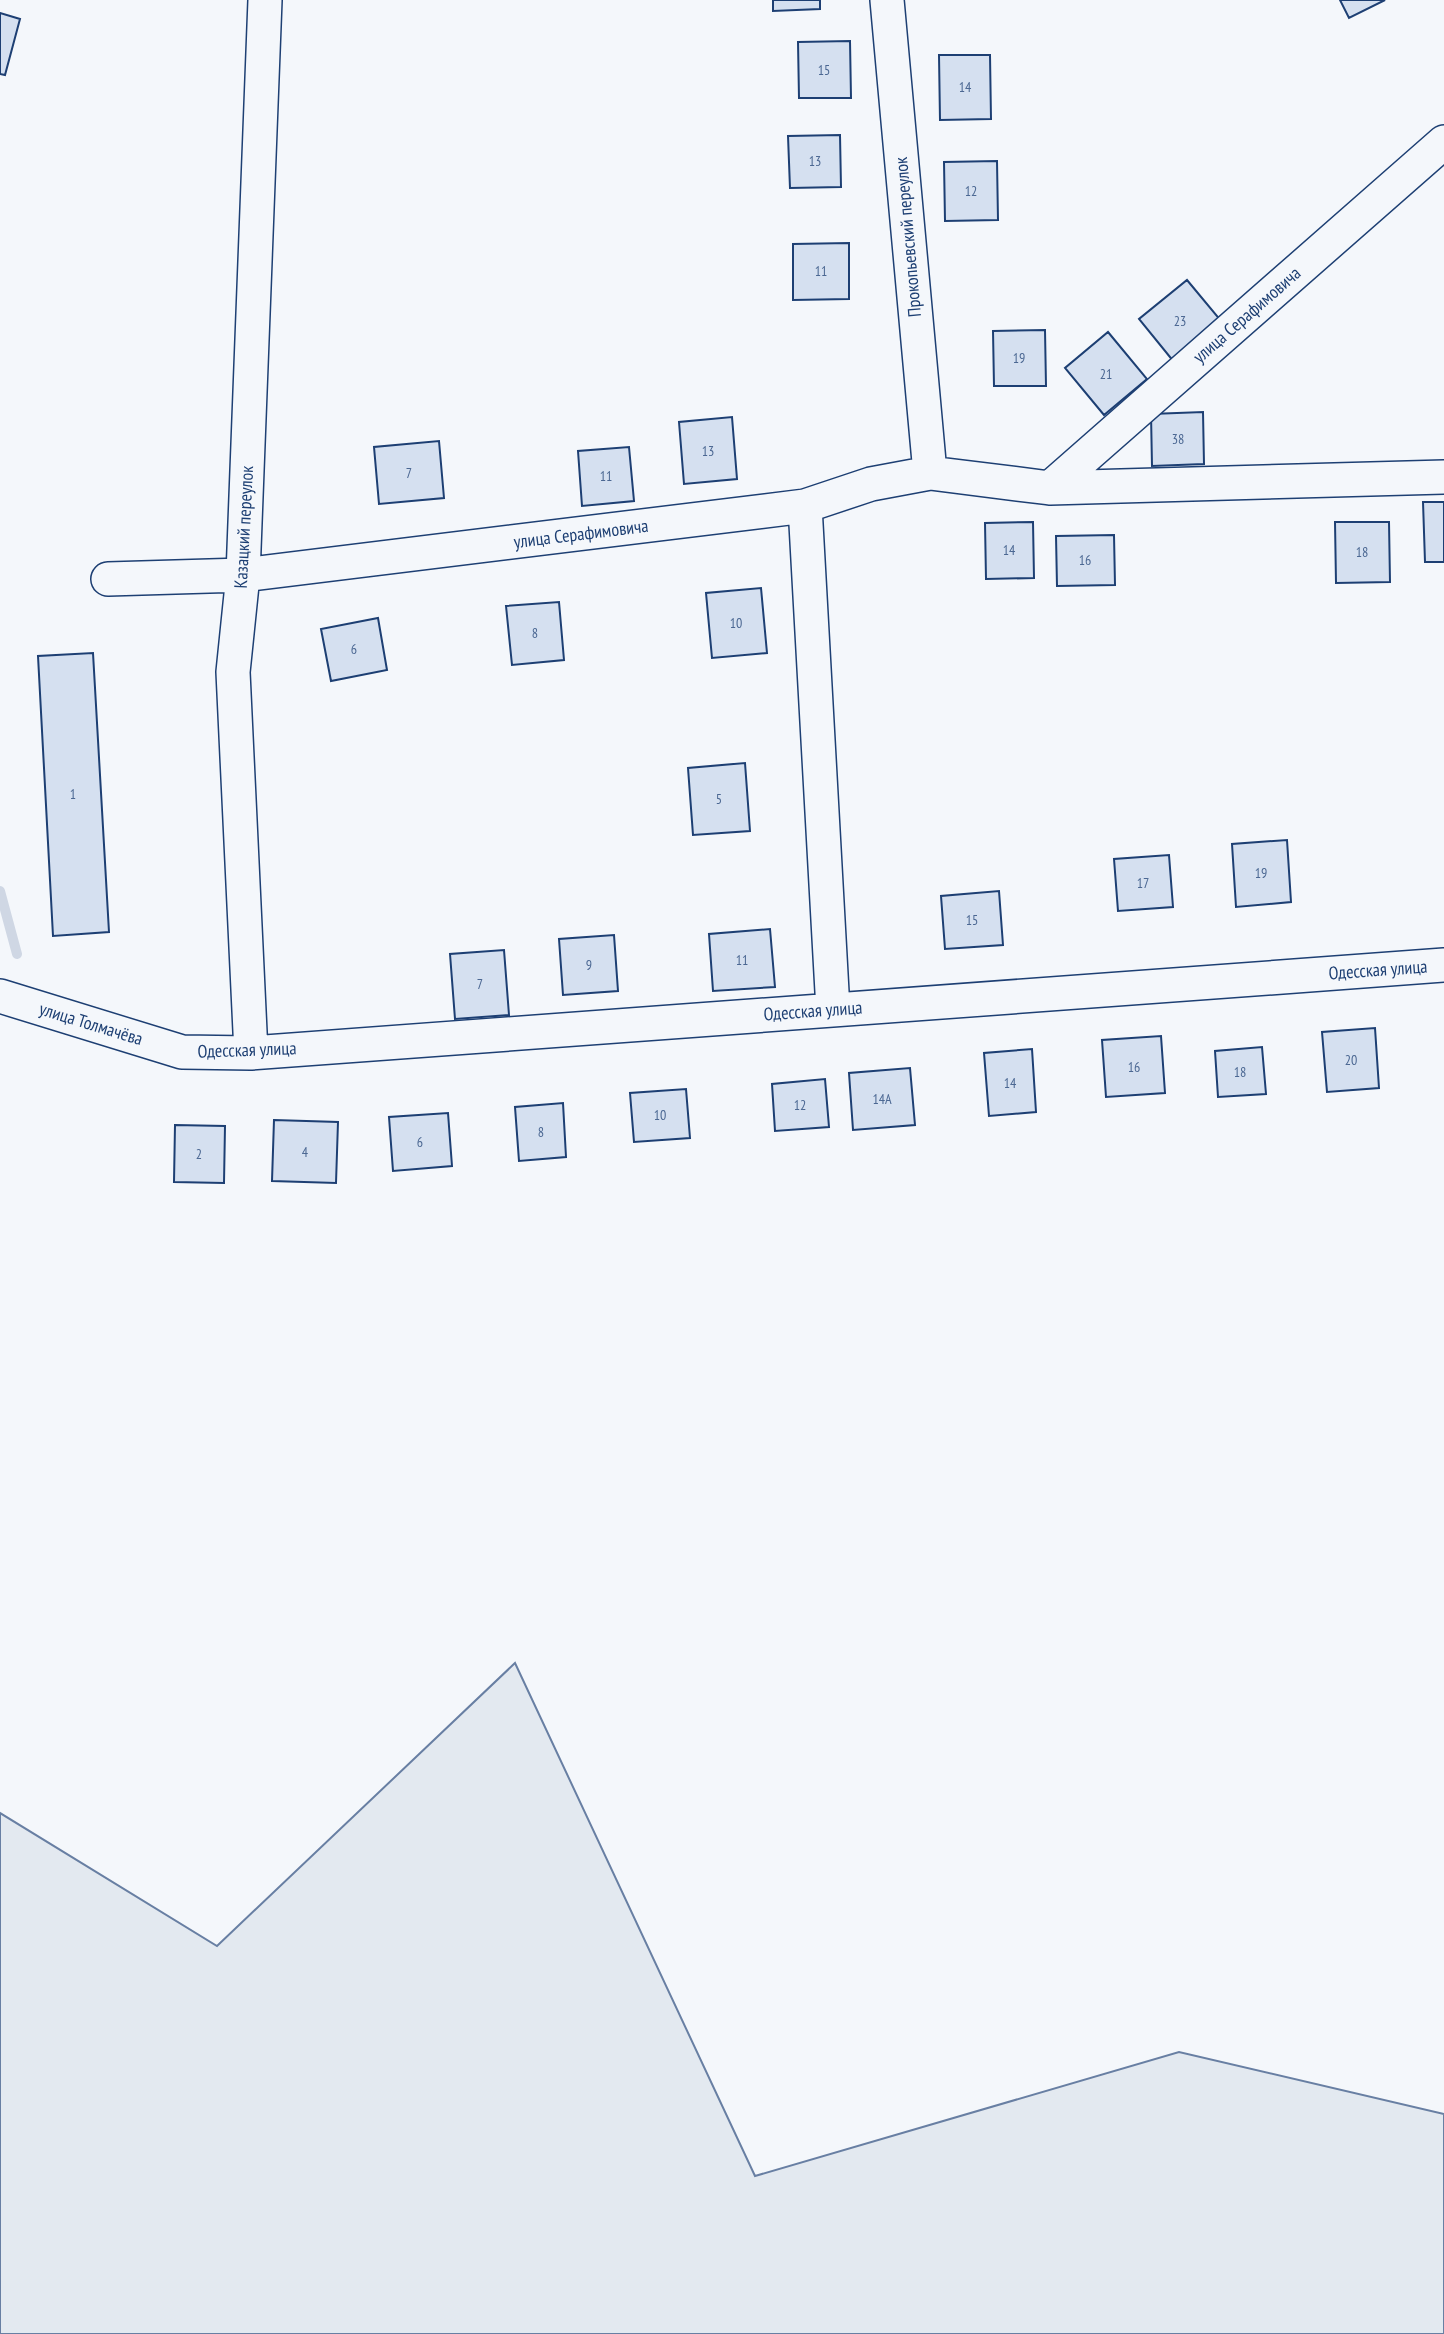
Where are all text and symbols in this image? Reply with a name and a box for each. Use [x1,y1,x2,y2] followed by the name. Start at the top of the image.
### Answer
[818,61,830,79] house number: 15
[959,78,972,96] house number: 14
[809,152,821,170] house number: 13
[889,156,926,318] street label: Прокопьевский переулок
[965,182,977,200] house number: 12
[815,262,827,280] house number: 11
[1188,262,1305,368] street label: улица Серафимовича
[1174,312,1186,330] house number: 23
[1013,349,1025,367] house number: 19
[1100,365,1112,383] house number: 21
[1172,430,1184,448] house number: 38
[702,442,714,460] house number: 13
[406,464,412,482] house number: 7
[229,465,258,589] street label: Казацкий переулок
[600,467,612,485] house number: 11
[512,514,650,553] street label: улица Серафимовича
[1003,541,1016,559] house number: 14
[1356,543,1368,561] house number: 18
[1079,551,1091,569] house number: 16
[730,614,742,632] house number: 10
[532,624,538,642] house number: 8
[351,640,357,658] house number: 6
[70,785,76,803] house number: 1
[716,790,722,808] house number: 5
[1255,864,1267,882] house number: 19
[1137,874,1149,892] house number: 17
[966,911,978,929] house number: 15
[736,951,748,969] house number: 11
[1328,955,1428,984] street label: Одесская улица
[586,956,592,974] house number: 9
[477,975,483,993] house number: 7
[763,996,863,1025] street label: Одесская улица
[37,997,146,1050] street label: улица Толмачёва
[197,1036,297,1063] street label: Одесская улица
[1345,1051,1357,1069] house number: 20
[1128,1058,1140,1076] house number: 16
[1234,1063,1246,1081] house number: 18
[1004,1074,1017,1092] house number: 14
[872,1090,892,1108] house number: 14А
[794,1096,806,1114] house number: 12
[654,1106,666,1124] house number: 10
[538,1123,544,1141] house number: 8
[417,1133,423,1151] house number: 6
[302,1143,309,1161] house number: 4
[196,1145,202,1163] house number: 2

